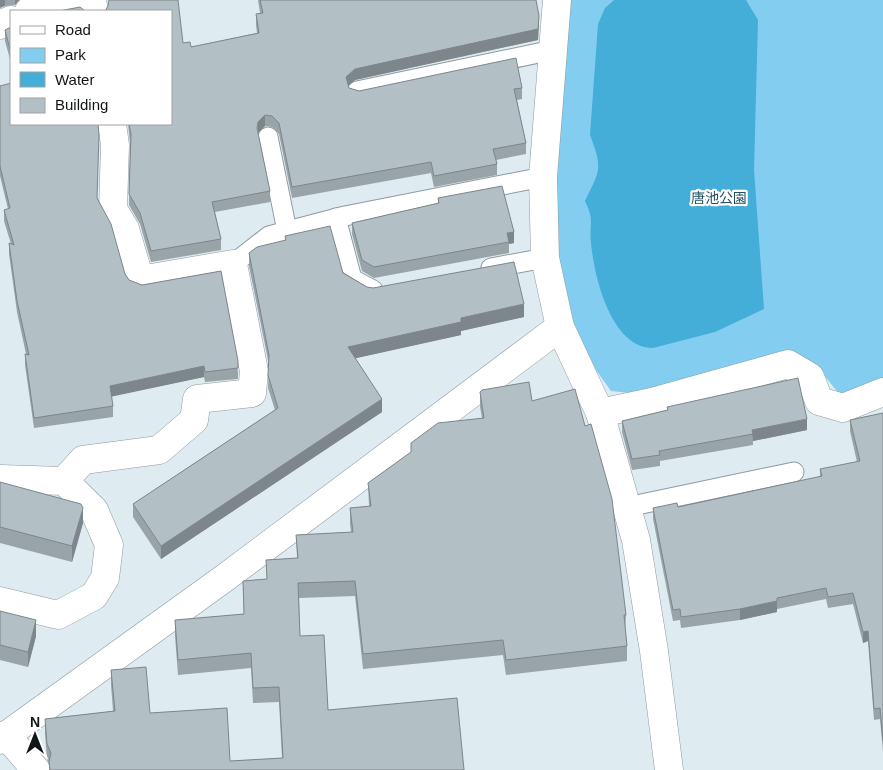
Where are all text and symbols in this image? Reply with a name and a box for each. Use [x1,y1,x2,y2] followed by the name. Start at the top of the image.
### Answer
[10,10,172,125] legend
[55,21,91,38] text: Road
[55,46,86,63] text: Park
[55,71,94,88] text: Water
[55,96,108,113] text: Building
[691,190,747,206] park label: 唐池公園
[10,710,60,760] north arrow
[30,714,40,730] text: N

